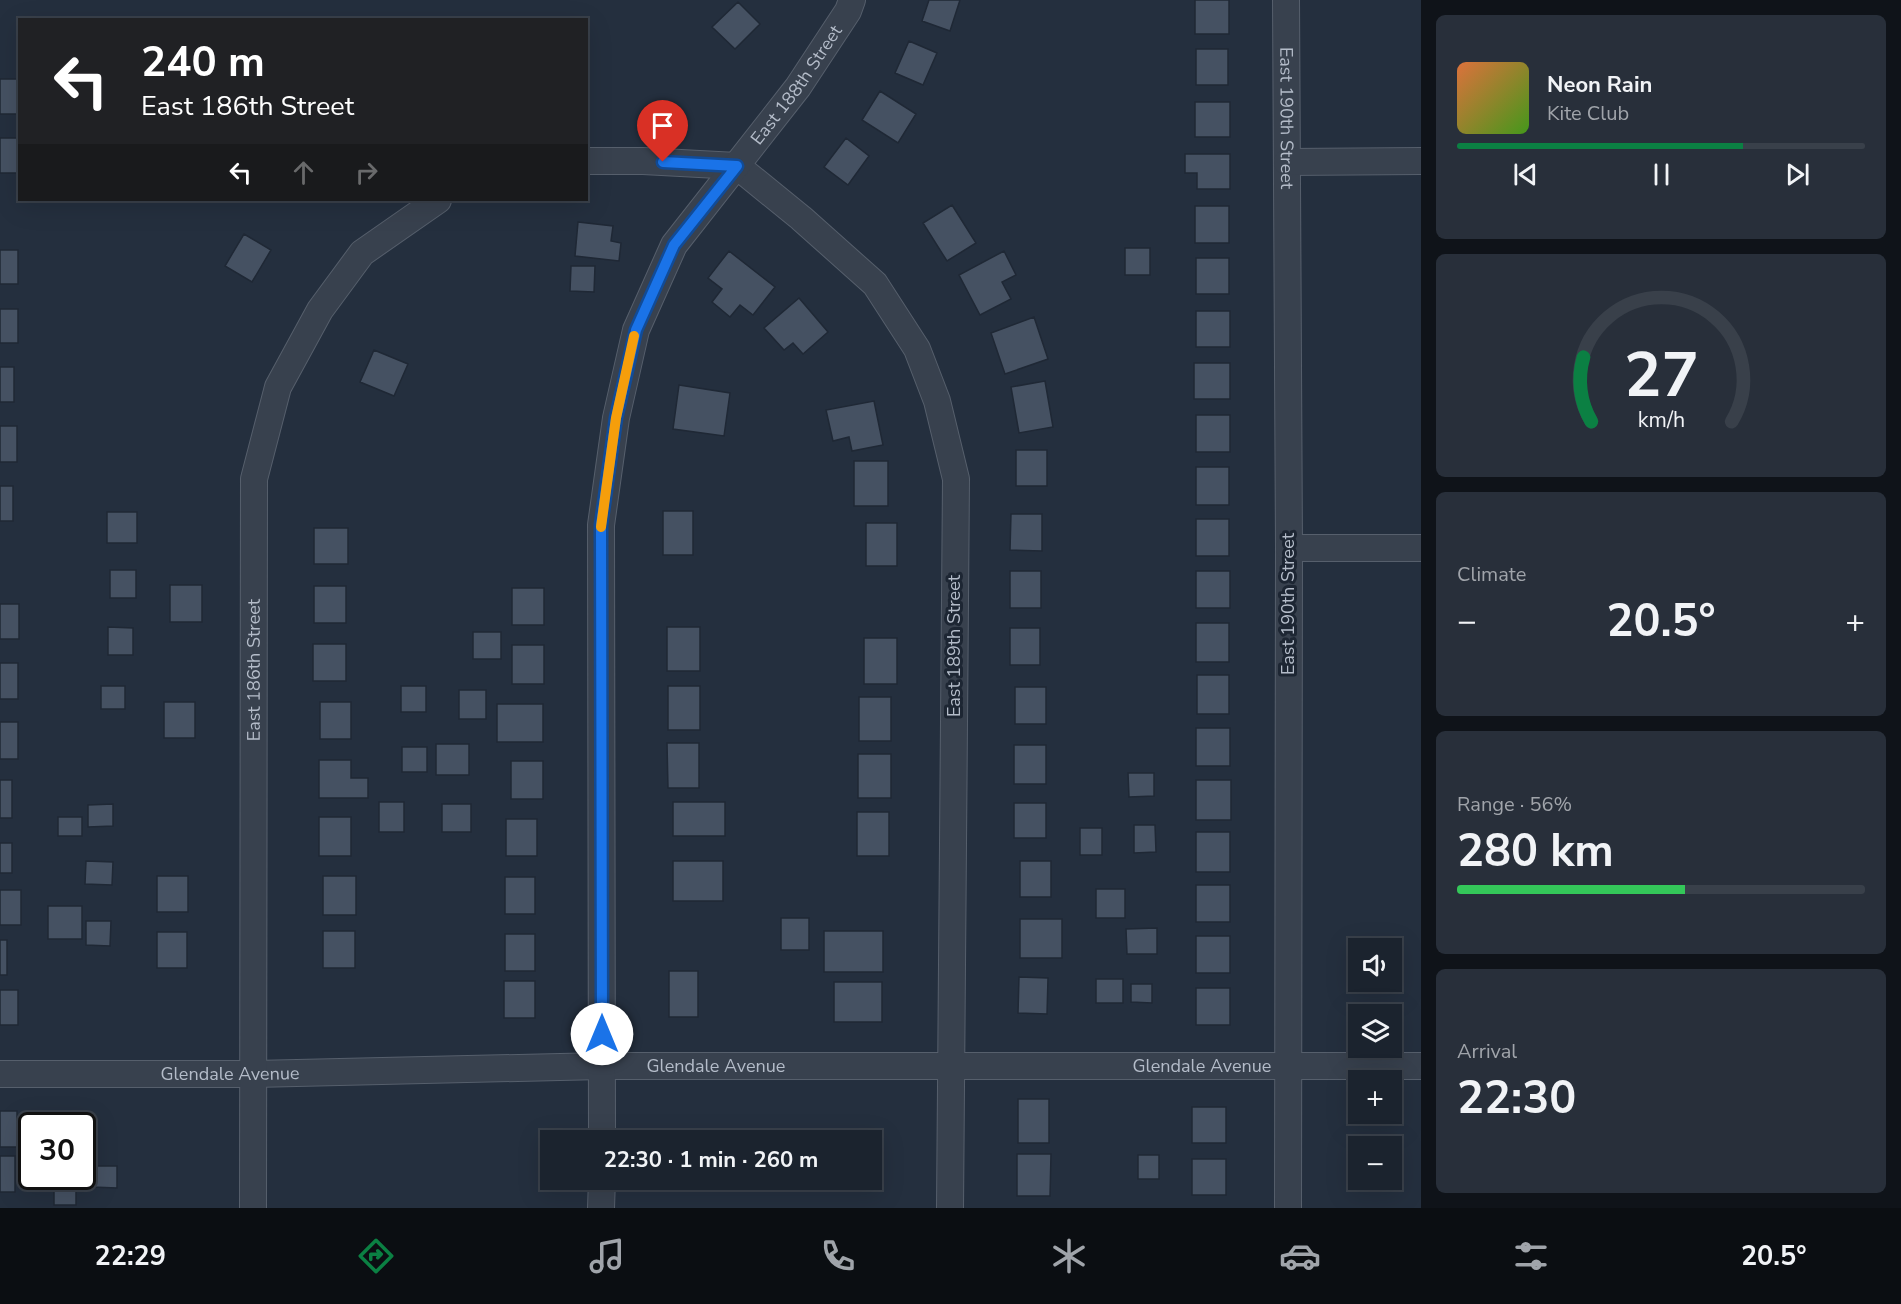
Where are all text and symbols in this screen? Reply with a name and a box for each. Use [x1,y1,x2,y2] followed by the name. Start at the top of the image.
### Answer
[745,20,848,150] street label: East 188th Street
[141,34,265,91] text: 240 m
[42,42,120,120] icon: left
[1274,47,1299,190] street label: East 190th Street
[1547,70,1652,100] text: Neon Rain
[141,88,354,125] text: East 186th Street
[637,100,688,162] pin
[1547,100,1629,127] text: Kite Club
[646,109,679,142] icon: arrive
[224,156,257,189] icon: left
[287,156,320,189] icon: ahead
[350,156,383,189] icon: right
[1509,158,1542,191] icon: previous
[1645,158,1678,191] icon: pause
[1781,158,1814,191] icon: next
[1624,334,1698,419] text: 27
[1637,406,1685,436] text: km/h
[1276,532,1300,675] street label: East 190th Street
[1457,561,1526,588] text: Climate
[942,574,966,717] street label: East 189th Street
[1606,591,1716,652] text: 20.5°
[242,598,266,741] street label: East 186th Street
[1457,599,1477,644] text: −
[1845,599,1865,644] text: +
[1457,791,1572,818] text: Range · 56%
[1457,821,1614,882] text: 280 km
[1348,938,1402,1190] map controls
[1348,938,1402,992] button: sound
[570,1002,634,1066] position arrow
[1348,1004,1402,1058] button: layers
[1457,1038,1517,1065] text: Arrival
[646,1054,785,1078] street label: Glendale Avenue
[1132,1054,1271,1078] street label: Glendale Avenue
[161,1061,300,1086] street label: Glendale Avenue
[1457,1068,1576,1129] text: 22:30
[1348,1070,1402,1124] button: +
[18,1112,96,1190] speed limit sign: 30
[1348,1136,1402,1190] button: −
[604,1145,818,1175] text: 22:30 · 1 min · 260 m
[355,1235,397,1277] icon: directions
[586,1235,628,1277] icon: music
[817,1235,859,1277] icon: phone
[1048,1235,1090,1277] icon: climate
[1279,1235,1321,1277] icon: car
[1510,1235,1552,1277] icon: filters
[94,1238,166,1275] text: 22:29
[1741,1238,1806,1275] text: 20.5°

